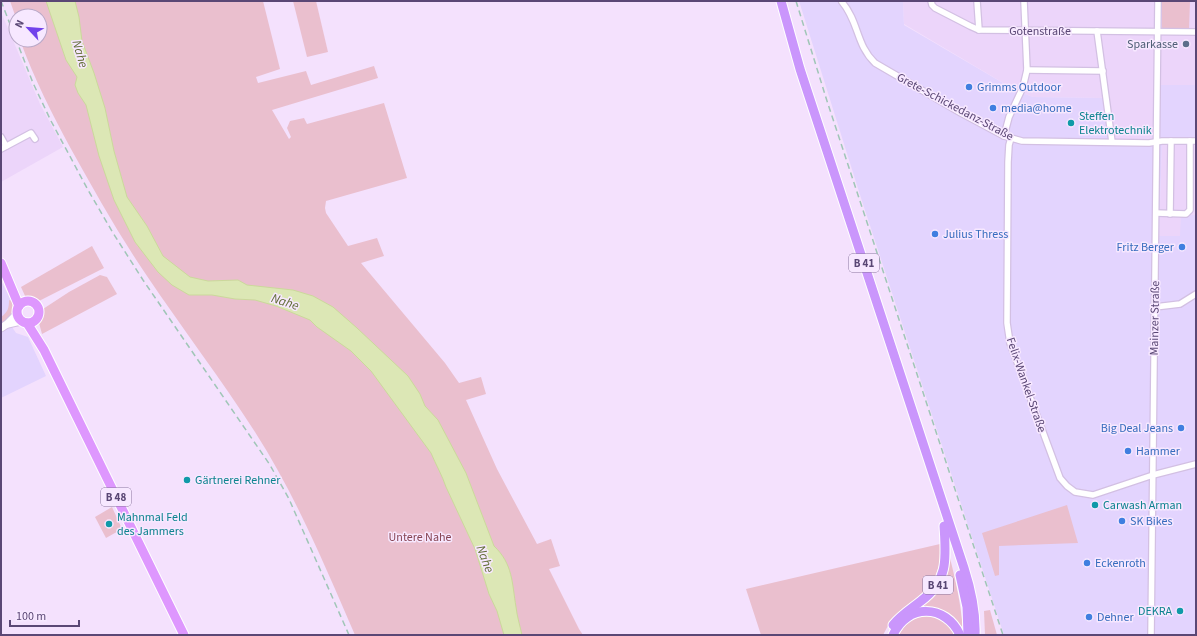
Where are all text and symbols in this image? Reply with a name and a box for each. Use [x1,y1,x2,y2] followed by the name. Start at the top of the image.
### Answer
[8,8,48,48] north arrow
[11,17,28,30] text: N
[1009,23,1071,40] street label: Gotenstraße
[1127,36,1178,53] place label: Sparkasse
[67,38,93,70] water label: Nahe
[1181,39,1191,49] marker: Sparkasse
[894,69,1016,145] street label: Grete-Schickedanz-Straße
[977,79,1062,96] place label: Grimms Outdoor
[964,82,974,92] marker: Grimms Outdoor
[1001,100,1072,117] place label: media@home
[988,103,998,113] marker: media@home
[1079,108,1152,139] place label: Steffen Elektrotechnik
[1066,118,1076,128] marker: Steffen Elektrotechnik
[943,226,1008,243] place label: Julius Thress
[930,229,940,239] marker: Julius Thress
[1117,239,1175,256] place label: Fritz Berger
[1177,242,1187,252] marker: Fritz Berger
[849,254,879,272] road number: B 41
[1146,280,1164,356] street label: Mainzer Straße
[269,289,301,315] water label: Nahe
[1002,335,1050,435] street label: Felix-Wankel-Straße
[1101,420,1173,437] place label: Big Deal Jeans
[1176,423,1186,433] marker: Big Deal Jeans
[1136,443,1181,460] place label: Hammer
[1123,446,1133,456] marker: Hammer
[195,472,281,489] place label: Gärtnerei Rehner
[182,475,192,485] marker: Gärtnerei Rehner
[101,488,131,506] road number: B 48
[1103,497,1182,514] place label: Carwash Arman
[1090,500,1100,510] marker: Carwash Arman
[117,509,188,540] place label: Mahnmal Feld des Jammers
[1130,513,1172,530] place label: SK Bikes
[1117,516,1127,526] marker: SK Bikes
[104,519,114,529] marker: Mahnmal Feld des Jammers
[389,529,451,546] park label: Untere Nahe
[472,543,498,575] water label: Nahe
[1095,555,1146,572] place label: Eckenroth
[1082,558,1092,568] marker: Eckenroth
[923,576,953,594] road number: B 41
[10,602,79,628] scale bar
[1138,603,1172,620] place label: DEKRA
[1175,606,1185,616] marker: DEKRA
[16,608,46,625] text: 100 m
[1097,609,1134,626] place label: Dehner
[1084,612,1094,622] marker: Dehner

